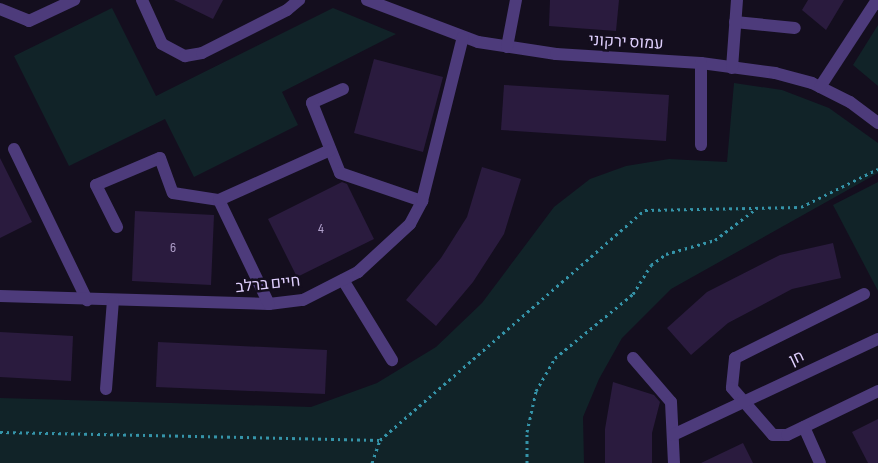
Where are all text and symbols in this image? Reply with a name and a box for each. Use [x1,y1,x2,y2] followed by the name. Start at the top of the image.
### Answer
[588,31,664,55] street label: עמוס ירקוני
[318,221,324,237] house number: 4
[170,240,176,256] house number: 6
[235,272,301,298] street label: חיים ברלב
[786,347,808,371] street label: חן

